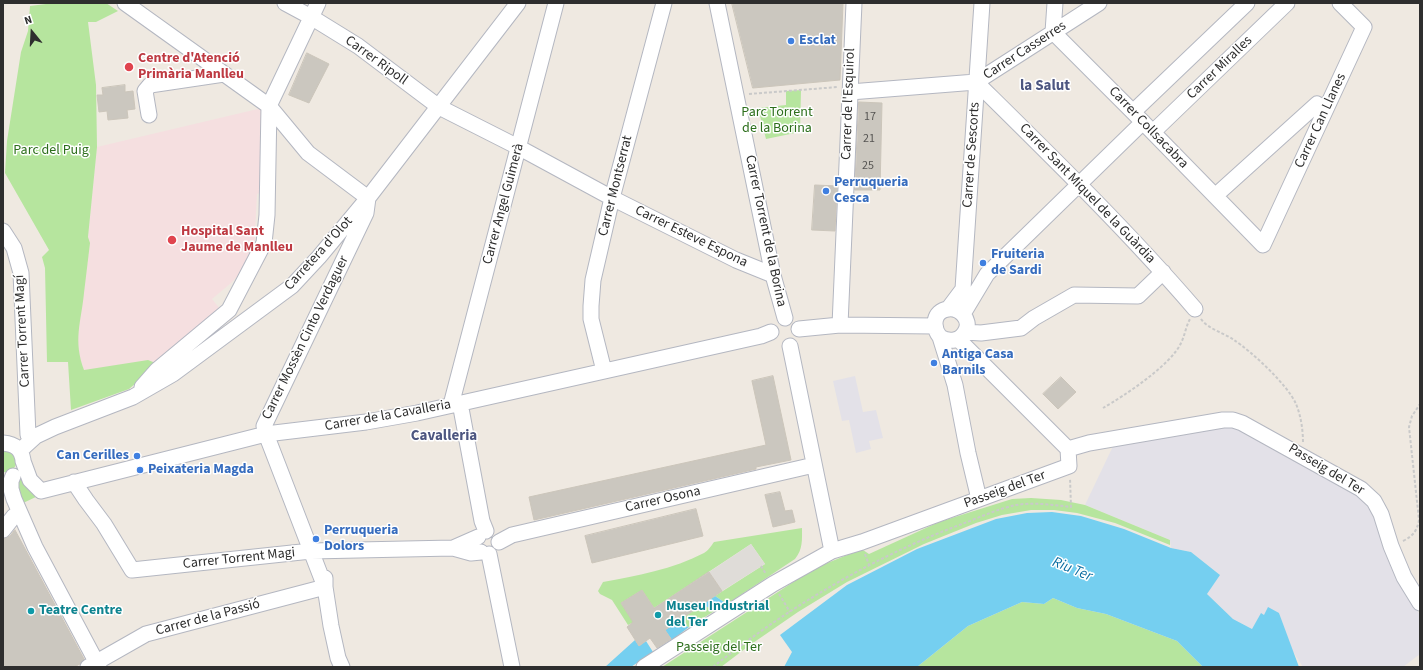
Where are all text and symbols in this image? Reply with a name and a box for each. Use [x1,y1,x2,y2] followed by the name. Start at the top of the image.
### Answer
[12,12,52,52] north arrow
[22,12,34,28] text: N
[980,18,1070,84] street label: Carrer Casserres
[341,33,411,89] street label: Carrer Ripoll
[799,33,836,49] place label: Esclat
[1184,33,1256,103] street label: Carrer Miralles
[786,36,796,46] marker: Esclat
[839,48,859,160] street label: Carrer de l'Esquirol
[138,51,244,84] place label: Centre d'Atenció Primària Manlleu
[123,61,135,73] marker: Centre d'Atenció Primària Manlleu
[1292,71,1350,171] street label: Carrer Can Llanes
[1020,78,1070,96] district label: la Salut
[1105,84,1191,172] street label: Carrer Collsacabra
[960,102,984,208] street label: Carrer de Sescorts
[741,105,813,138] park label: Parc Torrent de la Borina
[864,110,876,124] house number: 17
[1015,120,1159,268] street label: Carrer Sant Miquel de la Guàrdia
[863,132,875,146] house number: 21
[595,134,637,238] street label: Carrer Montserrat
[480,142,528,266] street label: Carrer Angel Guimerà
[13,143,89,159] park label: Parc del Puig
[741,154,789,308] street label: Carrer Torrent de la Borina
[862,159,874,173] house number: 25
[834,175,908,208] place label: Perruqueria Cesca
[821,186,831,196] marker: Perruqueria Cesca
[632,202,750,272] street label: Carrer Esteve Espona
[281,214,357,294] street label: Carretera d'Olot
[181,224,293,256] place label: Hospital Sant Jaume de Manlleu
[166,234,178,246] marker: Hospital Sant Jaume de Manlleu
[991,247,1045,280] place label: Fruiteria de Sardi
[259,253,353,423] street label: Carrer Mossèn Cinto Verdaguer
[978,258,988,268] marker: Fruiteria de Sardi
[12,274,34,388] street label: Carrer Torrent Magí
[942,347,1014,380] place label: Antiga Casa Barnils
[929,358,939,368] marker: Antiga Casa Barnils
[324,397,452,435] street label: Carrer de la Cavalleria
[411,428,477,446] district label: Cavalleria
[1285,441,1367,499] street label: Passeig del Ter
[56,448,129,464] place label: Can Cerilles
[132,451,142,461] marker: Can Cerilles
[148,462,254,478] place label: Peixateria Magda
[135,465,145,475] marker: Peixateria Magda
[962,467,1048,513] street label: Passeig del Ter
[624,483,702,517] street label: Carrer Osona
[324,523,398,556] place label: Perruqueria Dolors
[311,534,321,544] marker: Perruqueria Dolors
[182,545,296,573] street label: Carrer Torrent Magi
[1049,554,1095,586] water label: Riu Ter
[154,596,262,640] street label: Carrer de la Passió
[666,599,769,632] place label: Museu Industrial del Ter
[39,603,122,619] place label: Teatre Centre
[26,606,36,616] marker: Teatre Centre
[653,610,663,620] marker: Museu Industrial del Ter
[676,640,762,656] park label: Passeig del Ter

